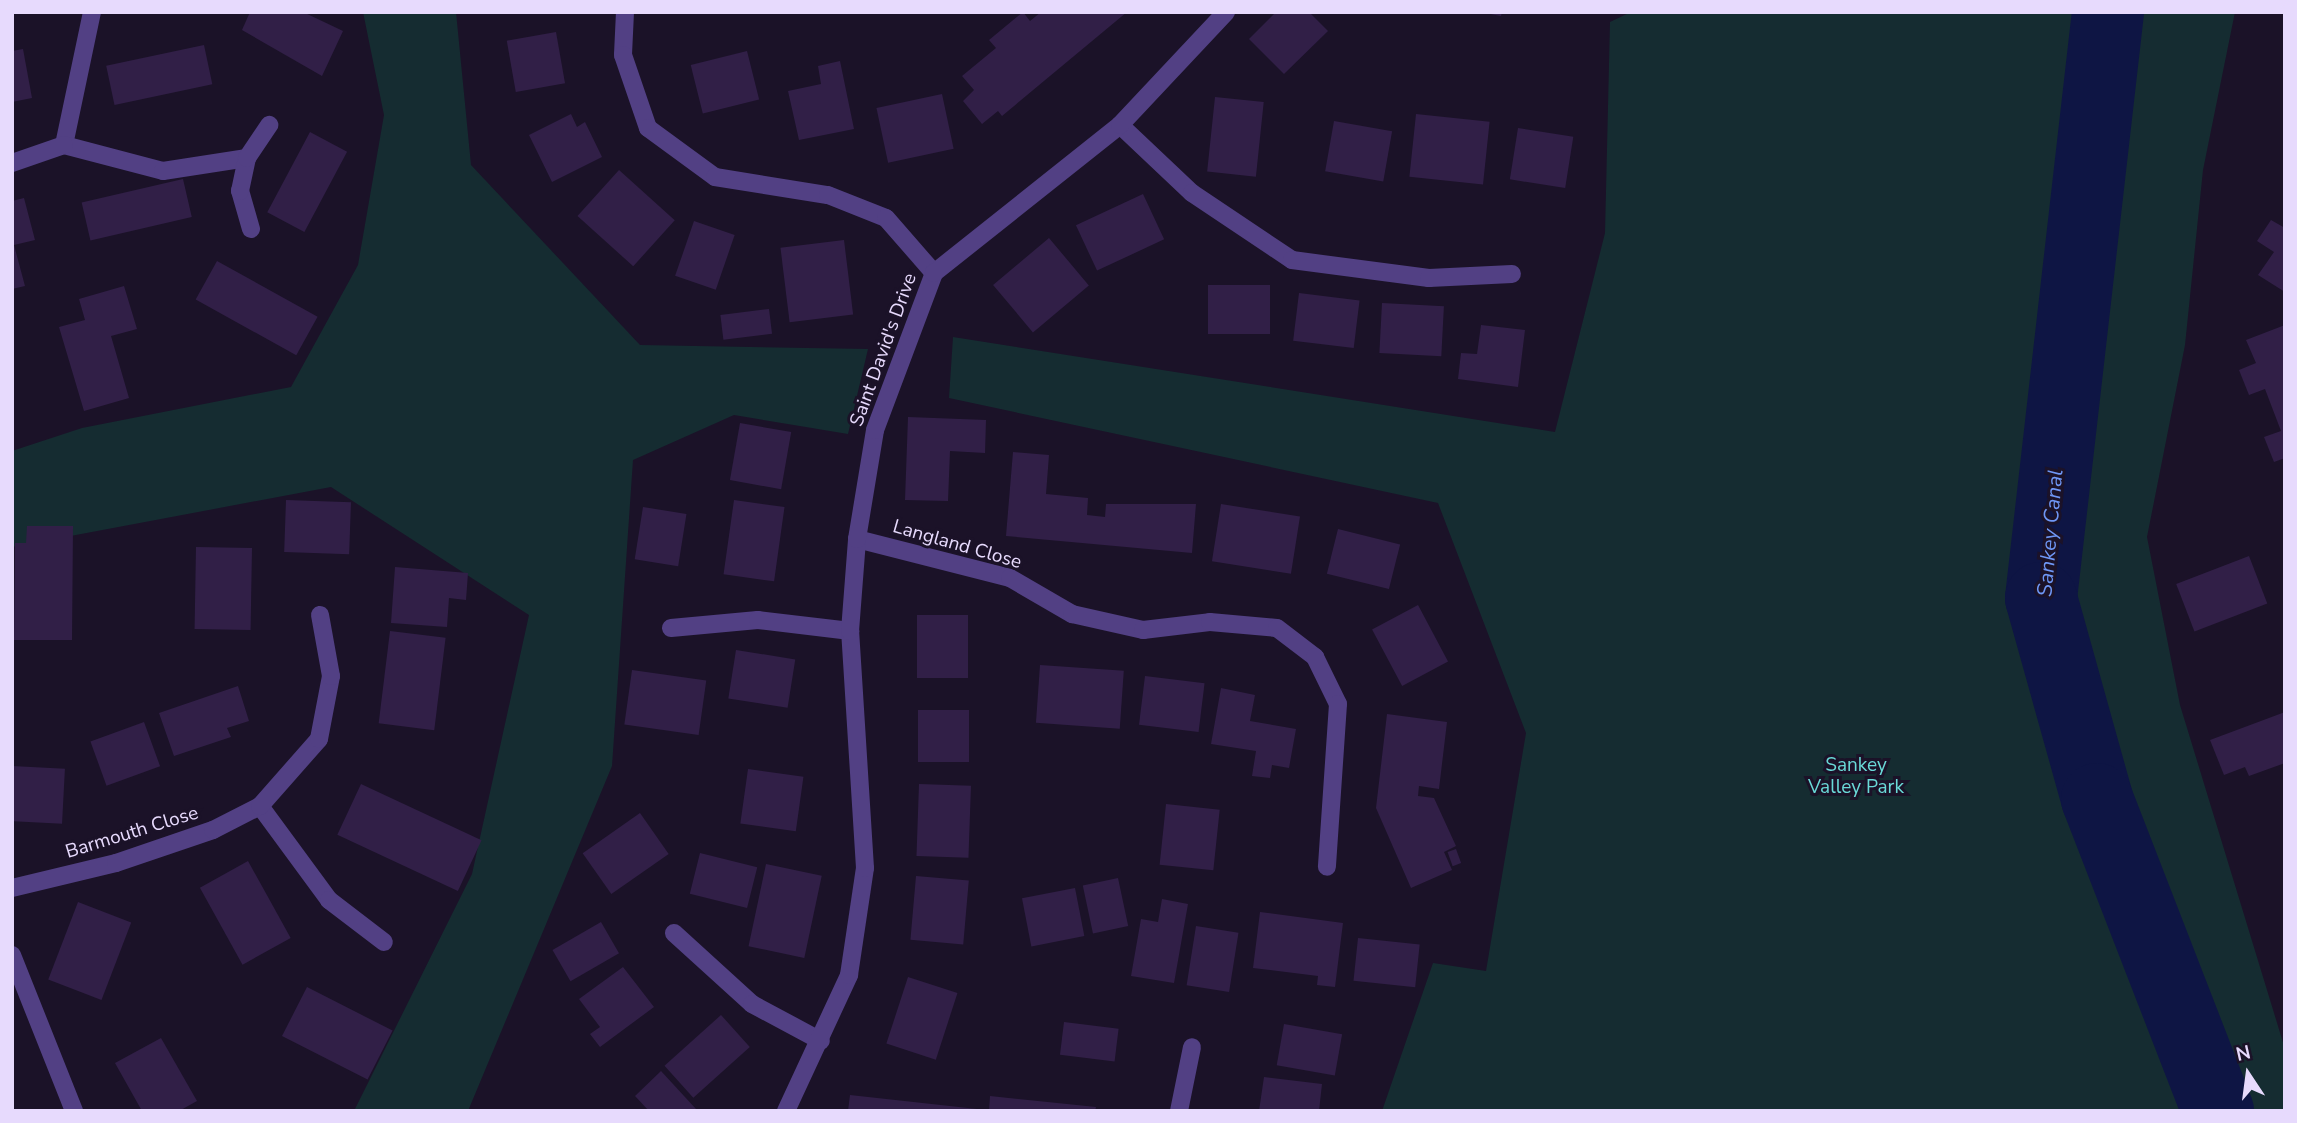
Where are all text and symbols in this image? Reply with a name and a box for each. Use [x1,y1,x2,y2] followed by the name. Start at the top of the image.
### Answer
[846,270,922,430] street label: Saint David's Drive
[2032,468,2068,598] water label: Sankey Canal
[890,516,1024,574] street label: Langland Close
[1808,755,1904,799] park label: Sankey Valley Park
[63,802,201,864] street label: Barmouth Close
[2213,1039,2283,1109] north arrow
[2233,1039,2253,1068] text: N

